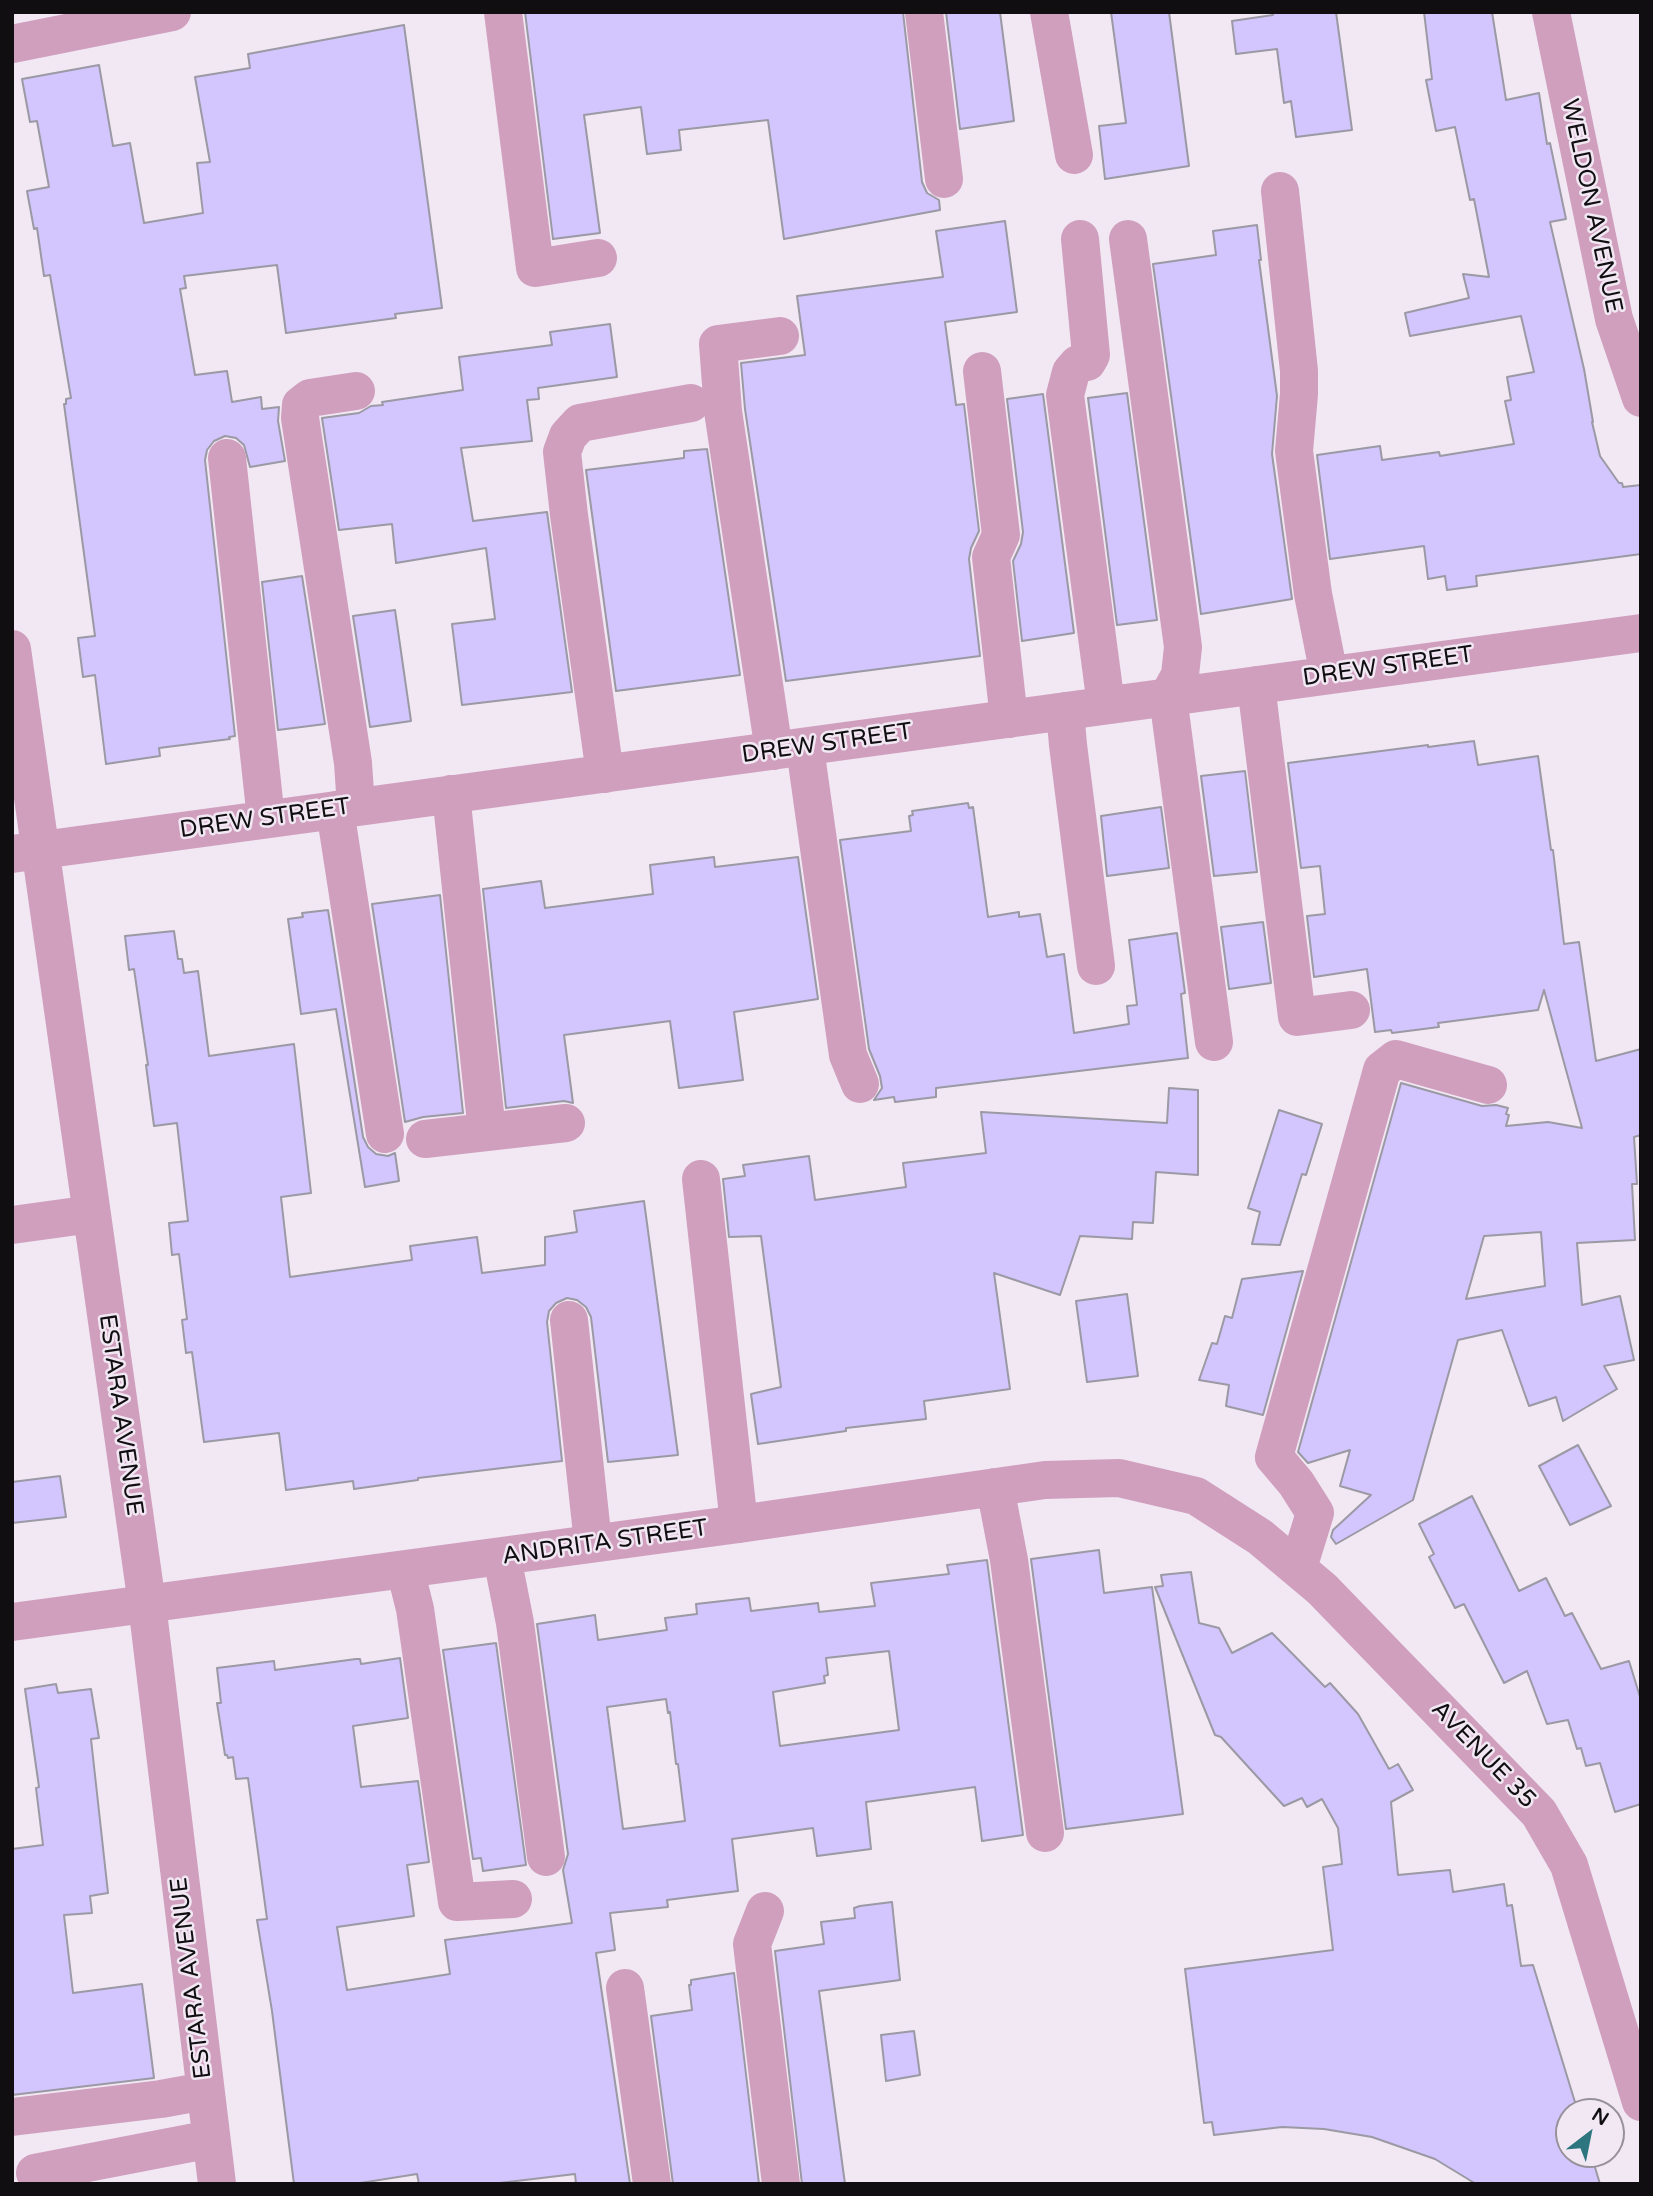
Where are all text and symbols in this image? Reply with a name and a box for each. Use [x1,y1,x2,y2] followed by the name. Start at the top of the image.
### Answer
[1554,96,1628,316] street label: WELDON AVENUE
[1301,641,1475,693] street label: DREW STREET
[740,718,914,770] street label: DREW STREET
[178,793,352,845] street label: DREW STREET
[92,1312,148,1518] street label: ESTARA AVENUE
[500,1514,710,1572] street label: ANDRITA STREET
[1425,1695,1541,1815] street label: AVENUE 35
[165,1875,219,2081] street label: ESTARA AVENUE
[1555,2098,1625,2168] north arrow
[1588,2104,1612,2130] text: N

